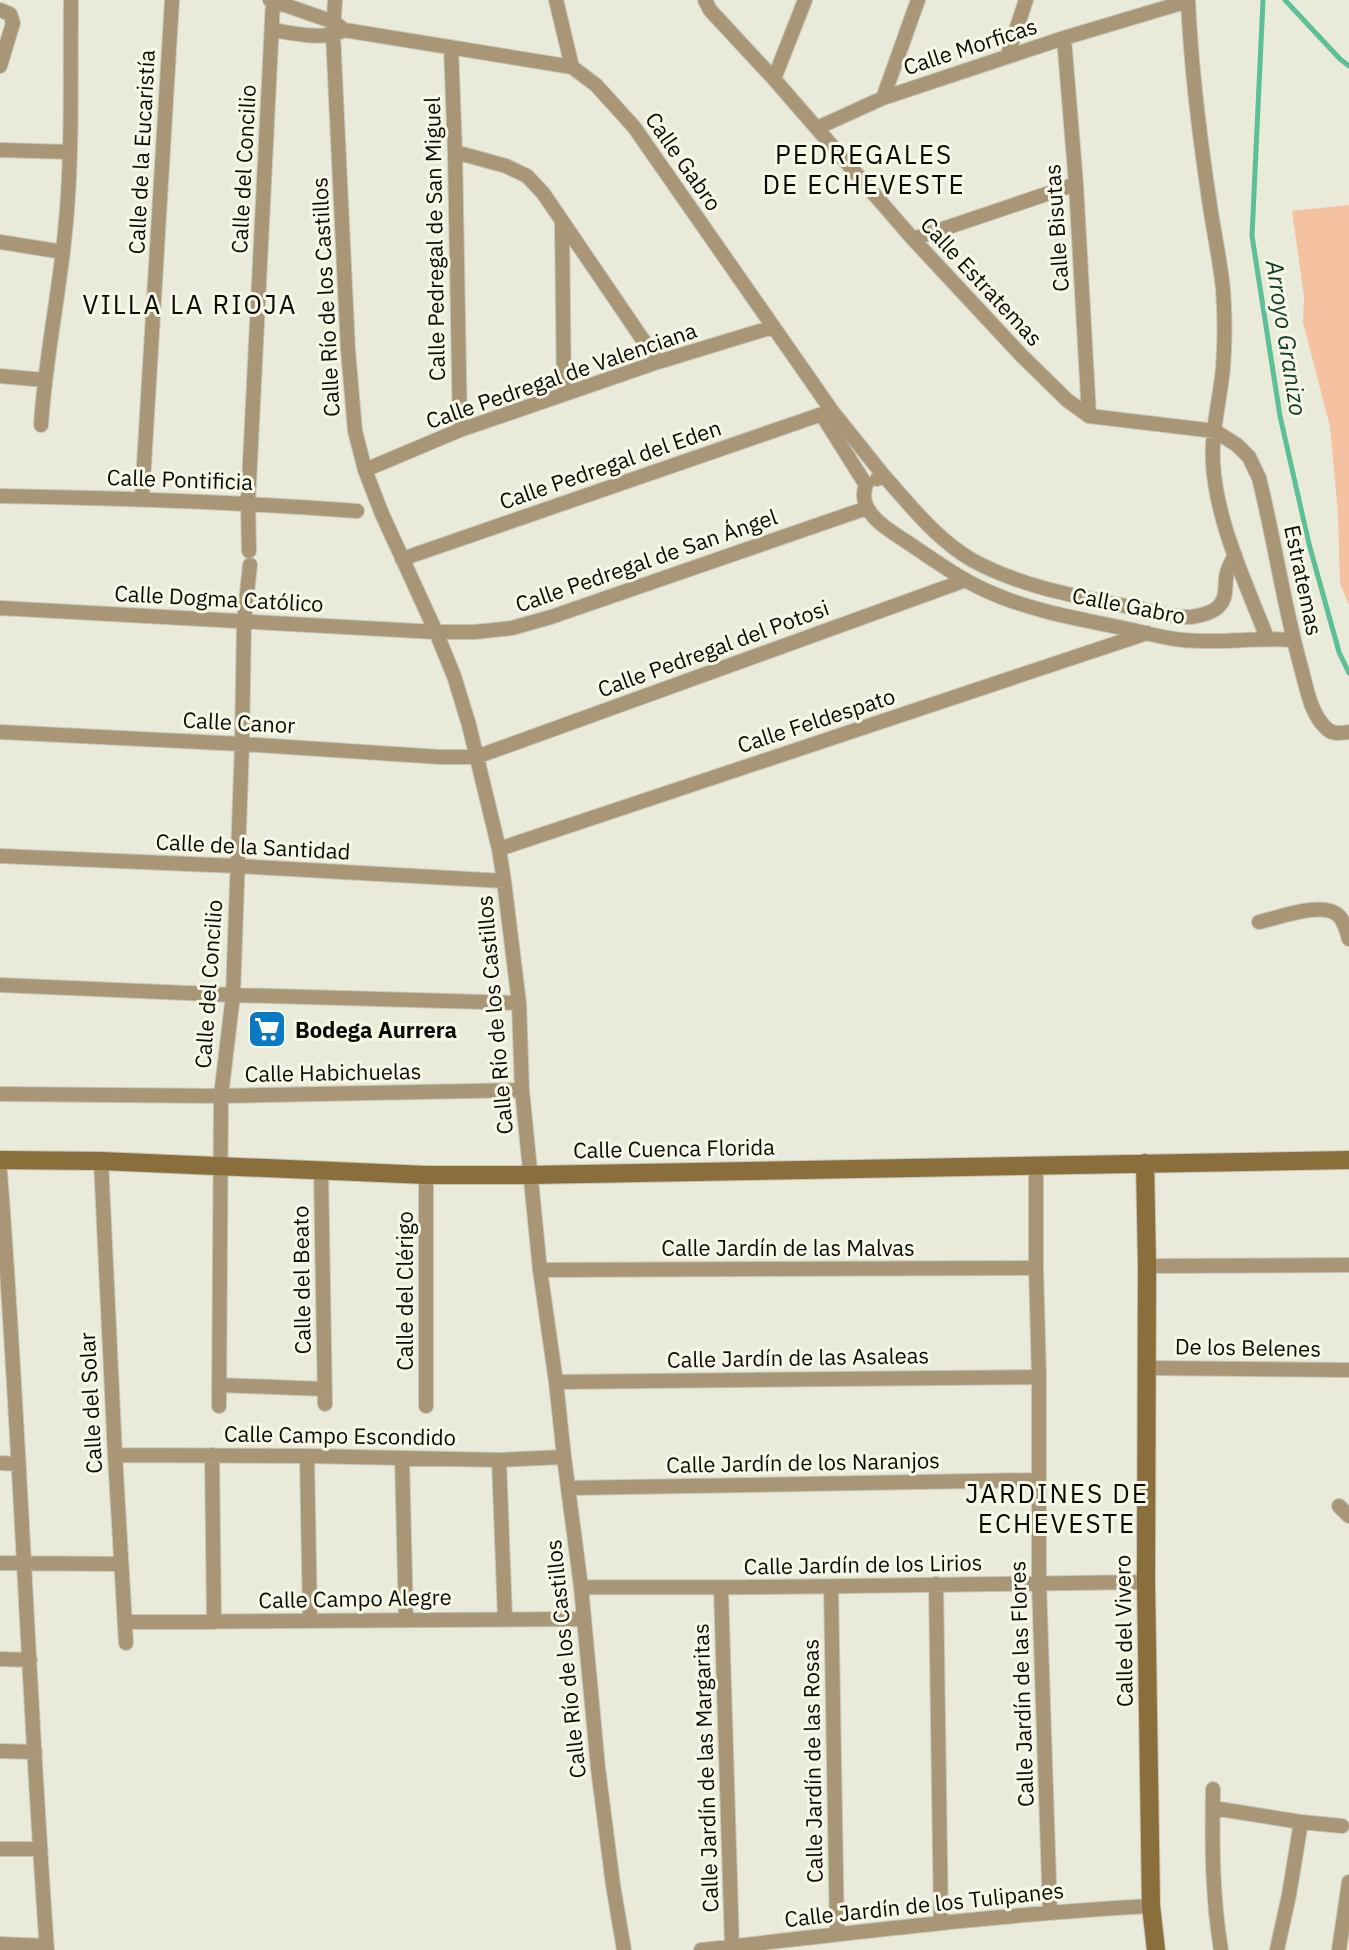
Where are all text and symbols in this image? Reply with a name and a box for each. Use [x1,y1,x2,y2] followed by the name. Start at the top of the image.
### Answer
[899,11,1041,81] street label: Calle Morficas
[121,49,161,255] street label: Calle de la Eucaristía
[224,84,262,254] street label: Calle del Concilio
[417,97,451,381] street label: Calle Pedregal de San Miguel
[639,106,729,216] street label: Calle Gabro
[762,137,966,201] district label: PEDREGALES DE ECHEVESTE
[1037,163,1075,293] street label: Calle Bisutas
[304,176,346,418] street label: Calle Río de los Castillos
[915,210,1049,352] street label: Calle Estratemas
[1259,257,1315,418] water label: Arroyo Granizo
[83,287,297,321] district label: VILLA LA RIOJA
[422,315,700,435] street label: Calle Pedregal de Valenciana
[495,412,725,516] street label: Calle Pedregal del Eden
[106,462,254,496] street label: Calle Pontificia
[511,501,781,619] street label: Calle Pedregal de San Ángel
[1278,522,1330,638] street label: Estratemas
[114,578,324,618] street label: Calle Dogma Católico
[1070,580,1188,630] street label: Calle Gabro
[593,593,833,703] street label: Calle Pedregal del Potosi
[733,681,899,759] street label: Calle Feldespato
[182,705,296,739] street label: Calle Canor
[155,826,351,866] street label: Calle de la Santidad
[469,894,519,1136] street label: Calle Río de los Castillos
[188,898,228,1070] street label: Calle del Concilio
[246,1008,288,1050] supermarket icon: Bodega Aurrera
[295,1015,457,1044] place label: Bodega Aurrera
[244,1056,422,1088] street label: Calle Habichuelas
[573,1132,775,1164] street label: Calle Cuenca Florida
[285,1205,317,1355] street label: Calle del Beato
[390,1211,419,1371] street label: Calle del Clérigo
[661,1233,915,1262] street label: Calle Jardín de las Malvas
[1175,1331,1321,1363] street label: De los Belenes
[72,1332,108,1474] street label: Calle del Solar
[667,1340,929,1374] street label: Calle Jardín de las Asaleas
[224,1418,456,1452] street label: Calle Campo Escondido
[666,1445,940,1479] street label: Calle Jardín de los Naranjos
[965,1476,1149,1540] district label: JARDINES DE ECHEVESTE
[538,1538,592,1780] street label: Calle Río de los Castillos
[743,1547,983,1581] street label: Calle Jardín de los Lirios
[1107,1555,1139,1707] street label: Calle del Vivero
[1002,1560,1040,1808] street label: Calle Jardín de las Flores
[258,1582,452,1614] street label: Calle Campo Alegre
[685,1623,725,1913] street label: Calle Jardín de las Margaritas
[795,1639,829,1883] street label: Calle Jardín de las Rosas
[783,1875,1065,1933] street label: Calle Jardín de los Tulipanes

